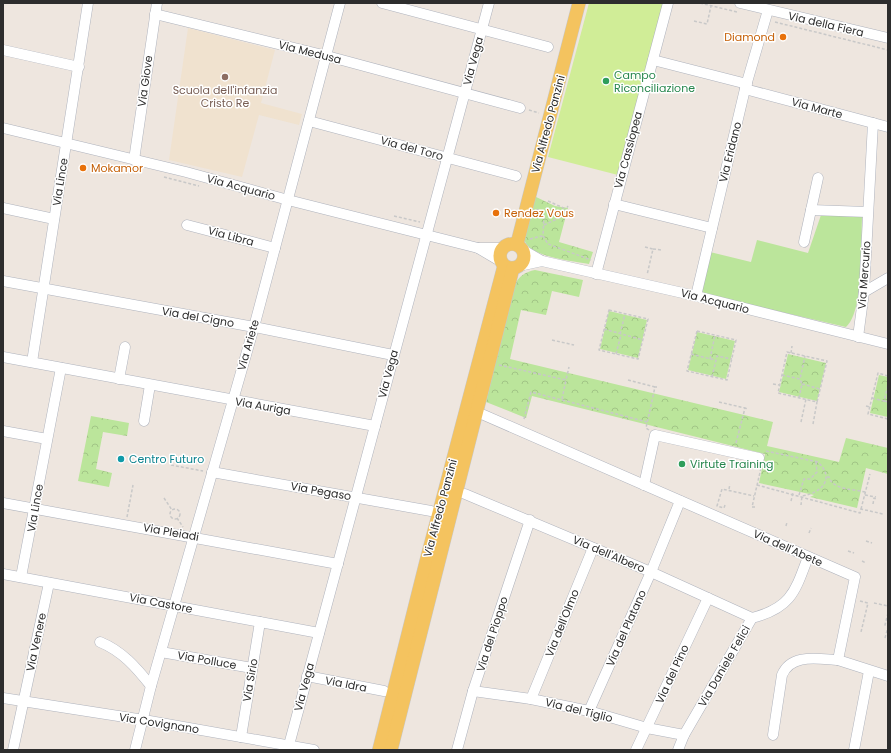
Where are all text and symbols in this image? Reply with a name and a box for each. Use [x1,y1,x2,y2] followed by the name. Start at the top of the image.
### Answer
[787,8,865,40] street label: Via della Fiera
[724,29,775,45] place label: Diamond
[778,32,788,42] marker: Diamond
[459,35,487,87] street label: Via Vega
[277,36,343,68] street label: Via Medusa
[133,54,157,108] street label: Via Giove
[614,67,695,96] place label: Campo Riconciliazione
[220,72,230,82] marker: Scuola dell'infanzia Cristo Re
[527,73,569,175] street label: Via Alfredo Panzini
[601,76,611,86] marker: Campo Riconciliazione
[173,82,277,111] place label: Scuola dell'infanzia Cristo Re
[790,93,845,123] street label: Via Marte
[610,110,646,190] street label: Via Cassiopea
[715,120,745,184] street label: Via Eridano
[379,132,445,164] street label: Via del Toro
[48,157,72,207] street label: Via Lince
[91,160,143,176] place label: Mokamor
[78,163,88,173] marker: Mokamor
[205,170,277,204] street label: Via Acquario
[504,205,574,221] place label: Rendez Vous
[491,208,501,218] marker: Rendez Vous
[206,222,256,250] street label: Via Libra
[854,240,874,310] street label: Via Mercurio
[679,285,751,317] street label: Via Acquario
[161,303,235,331] street label: Via del Cigno
[233,317,263,372] street label: Via Ariete
[374,348,402,400] street label: Via Vega
[234,393,292,419] street label: Via Auriga
[129,451,204,467] place label: Centro Futuro
[116,454,126,464] marker: Centro Futuro
[690,456,773,472] place label: Virtute Training
[419,457,461,559] street label: Via Alfredo Panzini
[677,459,687,469] marker: Virtute Training
[289,478,353,504] street label: Via Pegaso
[23,483,47,533] street label: Via Lince
[142,519,201,545] street label: Via Pleiadi
[751,526,825,571] street label: Via dell'Abete
[570,532,648,576] street label: Via dell'Albero
[541,587,583,659] street label: Via dell'Olmo
[602,587,650,669] street label: Via del Platano
[128,589,194,617] street label: Via Castore
[472,594,512,674] street label: Via del Pioppo
[22,611,50,673] street label: Via Venere
[694,622,754,710] street label: Via Daniele Felici
[651,642,693,706] street label: Via del Pino
[176,647,238,673] street label: Via Polluce
[238,657,262,703] street label: Via Sirio
[290,661,318,713] street label: Via Vega
[324,672,368,696] street label: Via Idra
[544,694,614,726] street label: Via del Tiglio
[118,709,200,737] street label: Via Covignano

